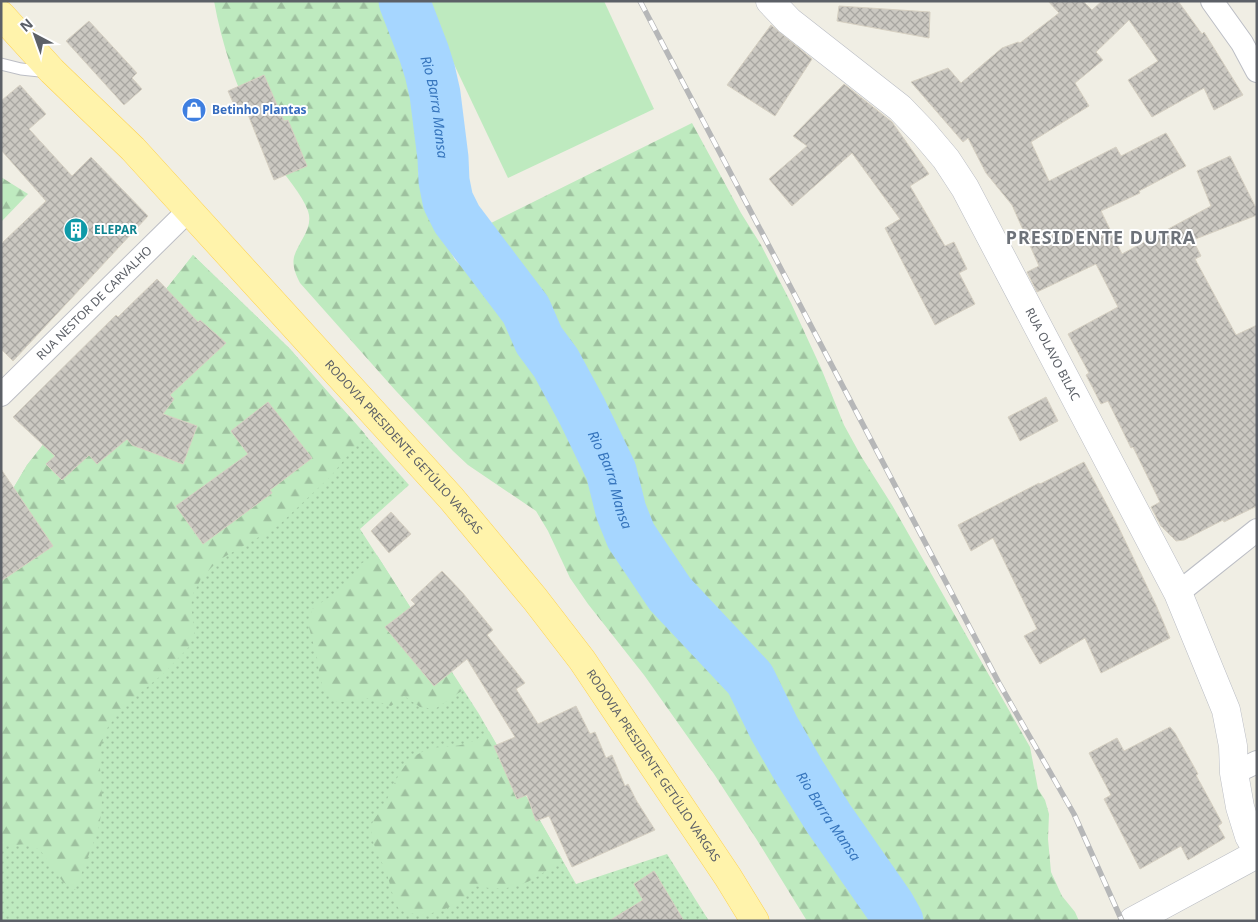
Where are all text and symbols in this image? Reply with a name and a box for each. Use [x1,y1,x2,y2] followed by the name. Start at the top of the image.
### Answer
[10,10,60,60] north arrow
[16,14,37,36] text: N
[416,53,453,159] water label: Rio Barra Mansa
[181,97,207,123] shop icon: Betinho Plantas
[212,101,307,118] place label: Betinho Plantas
[63,217,89,243] building icon: ELEPAR
[94,221,137,238] place label: ELEPAR
[1006,225,1196,249] district label: PRESIDENTE DUTRA
[32,242,156,364] street label: RUA NESTOR DE CARVALHO
[1022,305,1085,404] street label: RUA OLAVO BILAC
[321,356,487,538] street label: RODOVIA PRESIDENTE GETÚLIO VARGAS
[584,427,637,532] water label: Rio Barra Mansa
[583,666,725,865] street label: RODOVIA PRESIDENTE GETÚLIO VARGAS
[792,767,865,865] water label: Rio Barra Mansa

